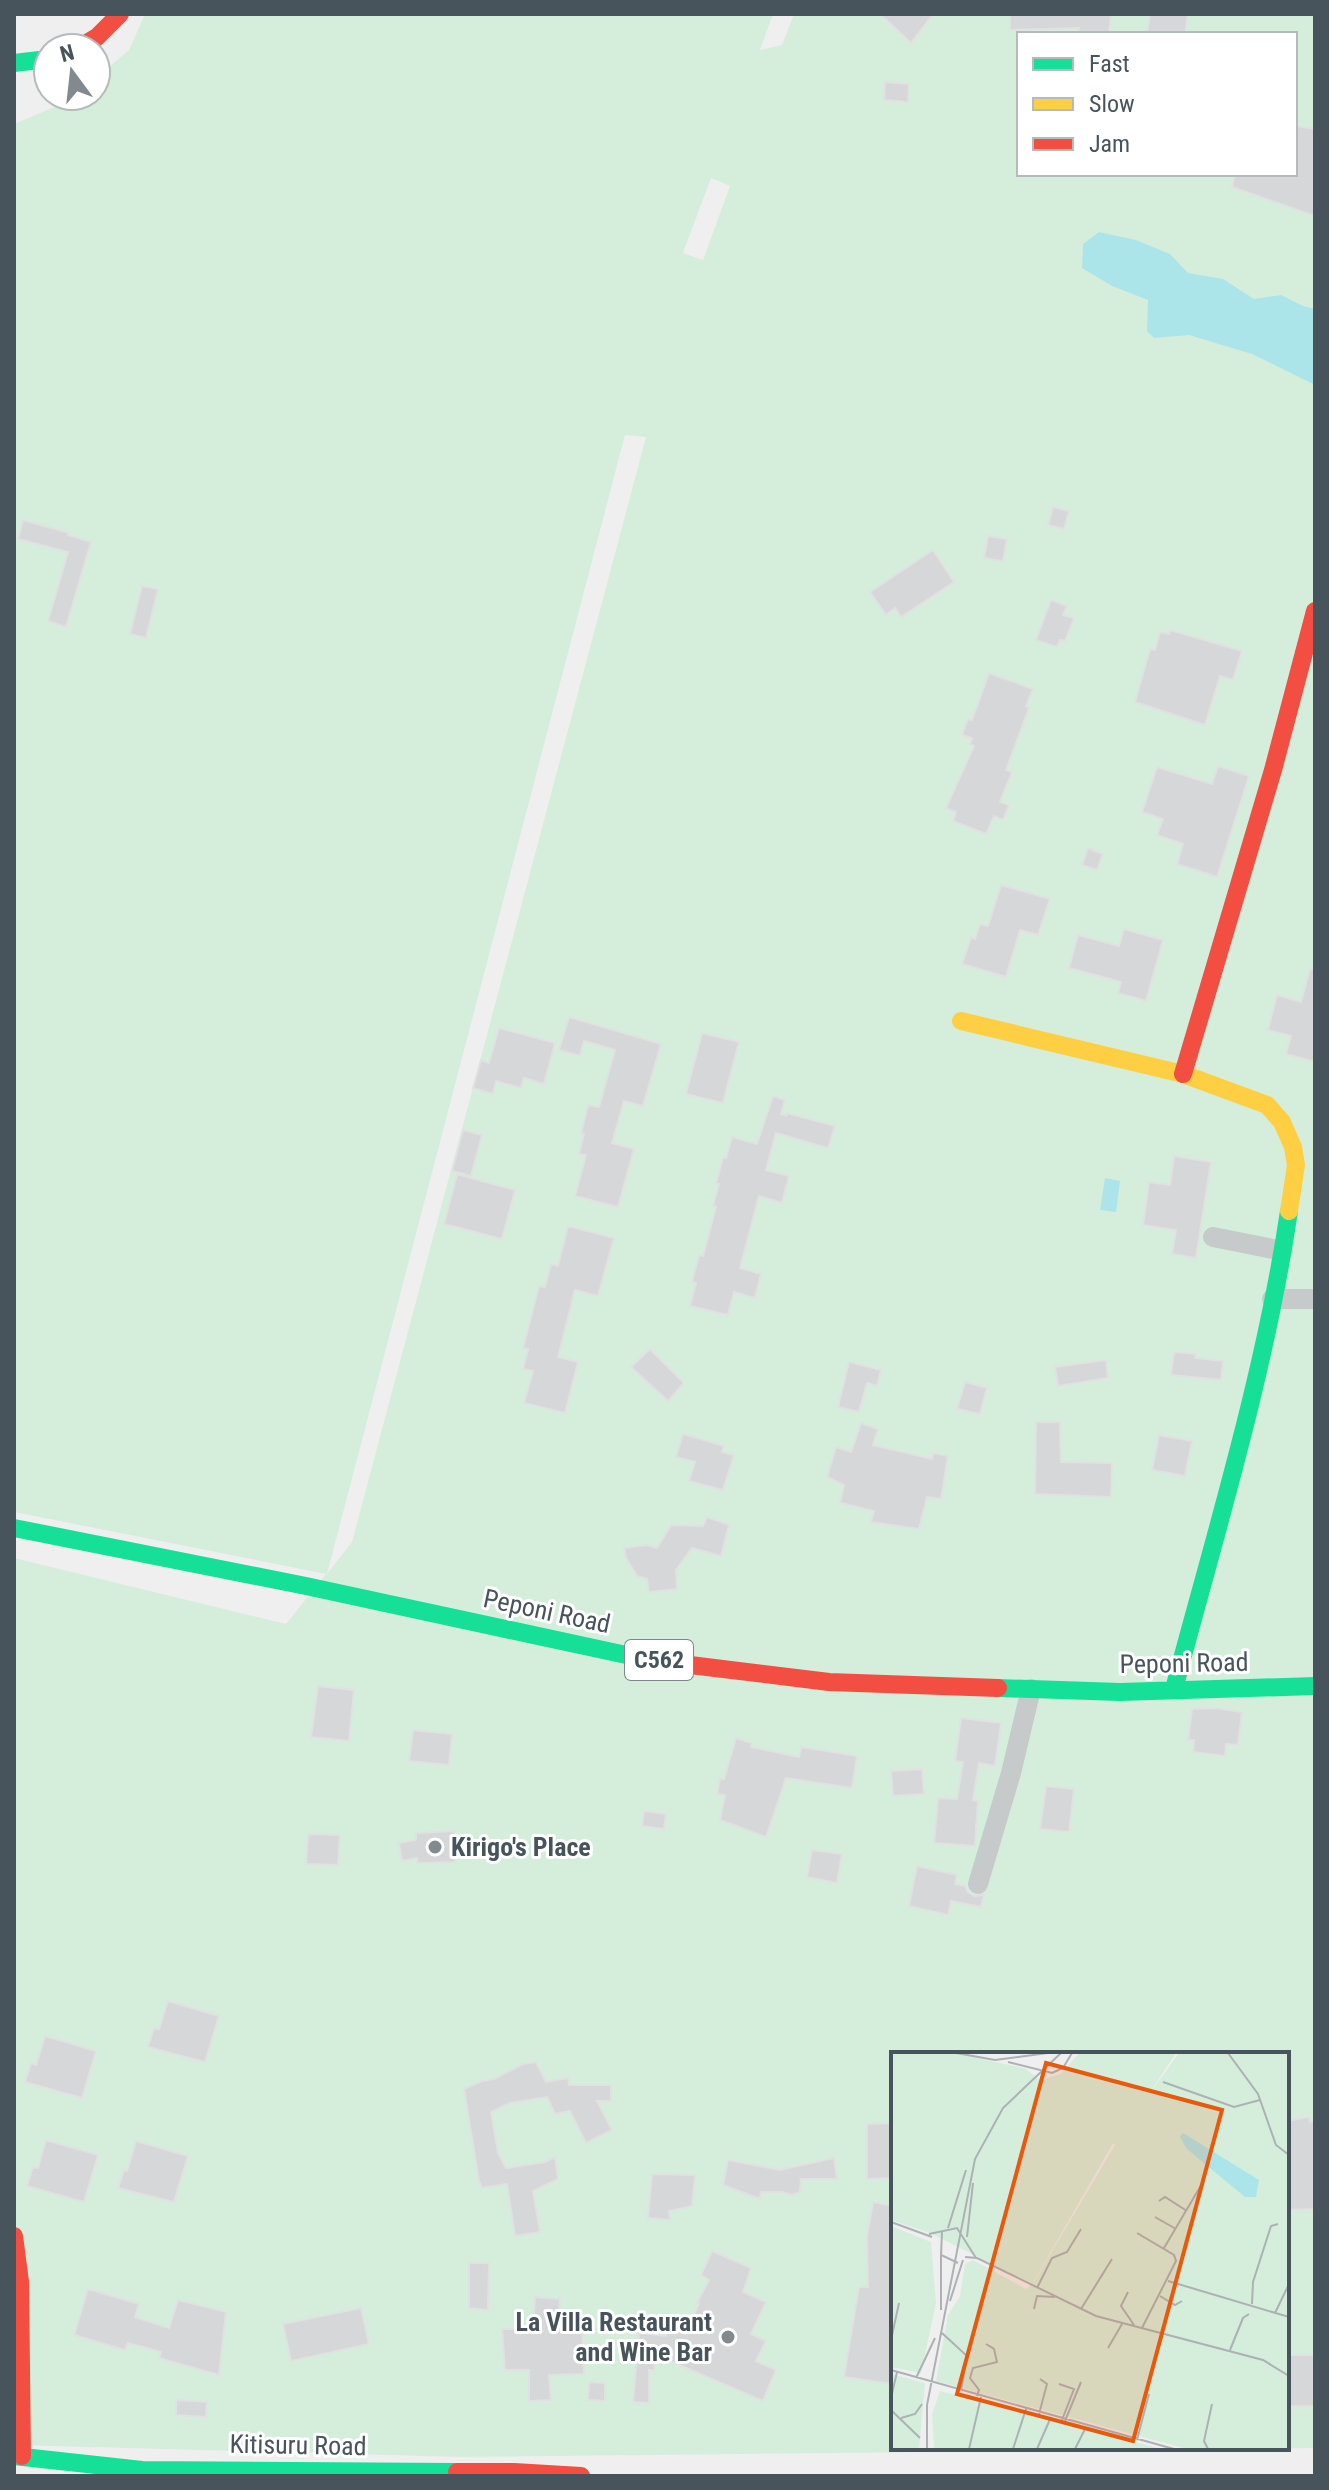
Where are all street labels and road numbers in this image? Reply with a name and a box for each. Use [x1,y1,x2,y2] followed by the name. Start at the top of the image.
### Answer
[481,1583,613,1639] street label: Peponi Road
[625,1640,693,1680] road number: C562
[1119,1647,1249,1679] street label: Peponi Road
[229,2429,367,2461] street label: Kitisuru Road

